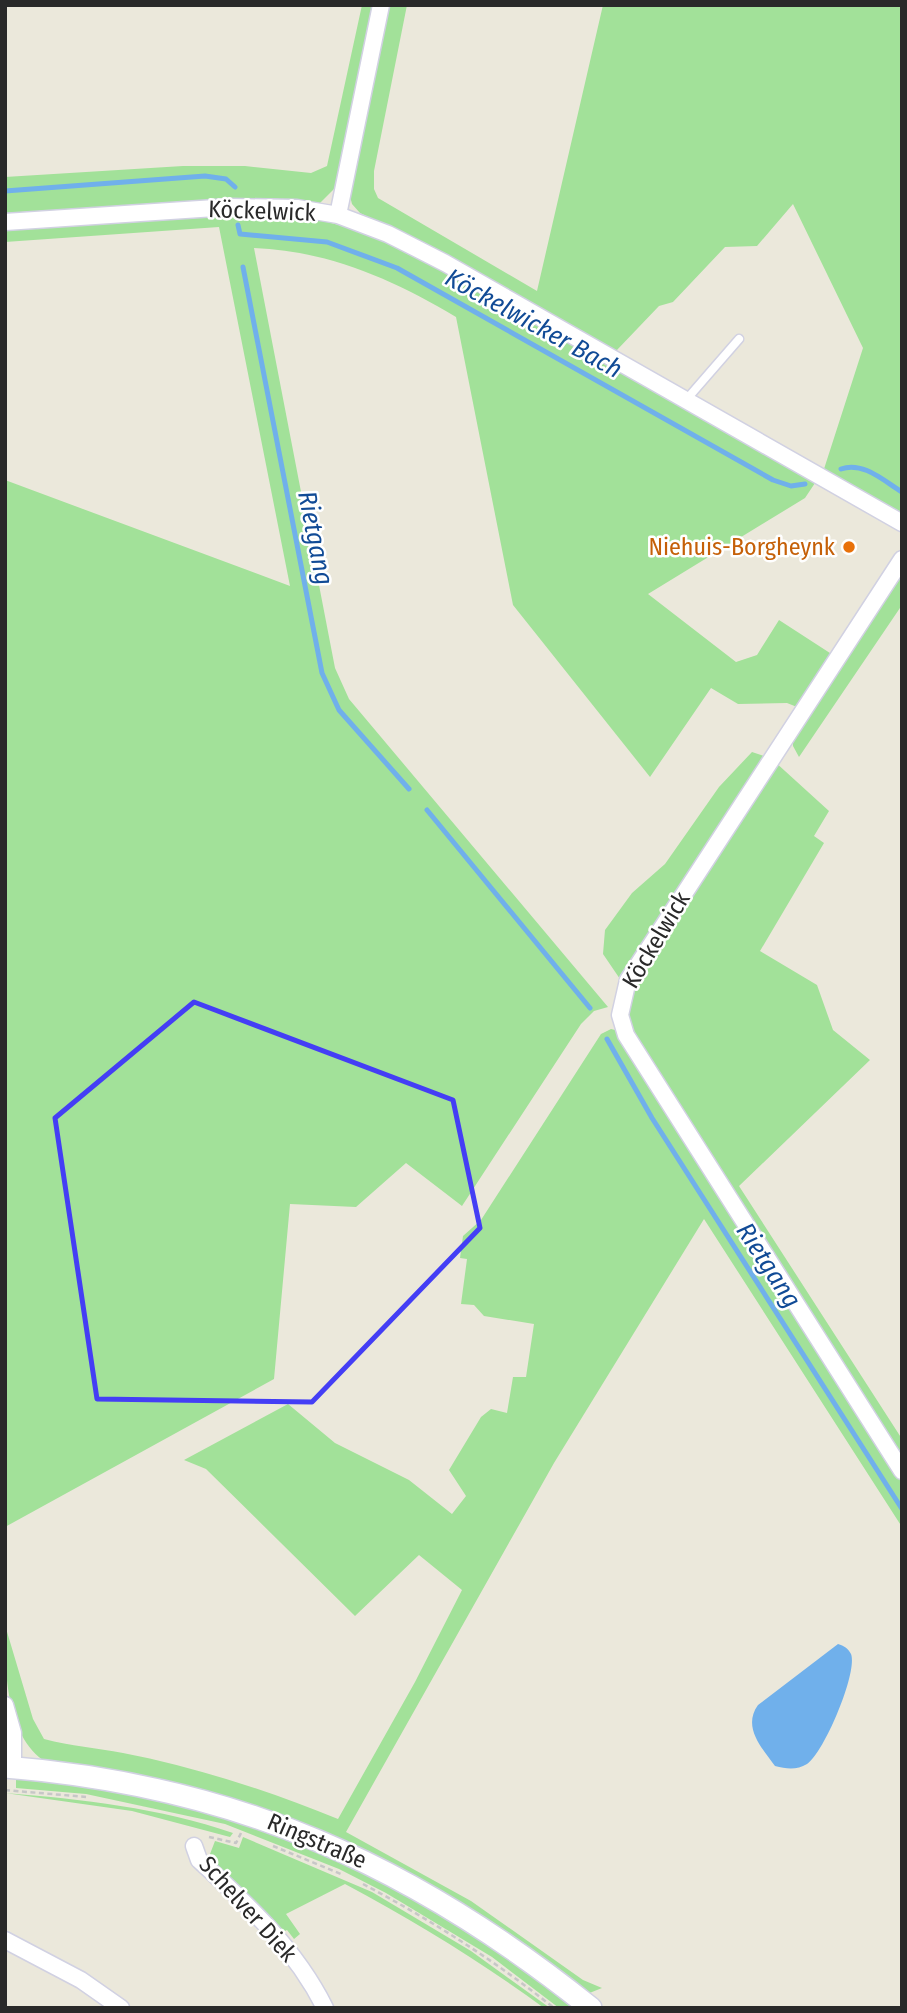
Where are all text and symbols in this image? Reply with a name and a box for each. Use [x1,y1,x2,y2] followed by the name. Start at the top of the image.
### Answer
[208,195,317,227] street label: Köckelwick
[440,262,628,385] water label: Köckelwicker Bach
[291,488,340,588] water label: Rietgang
[648,533,836,561] place label: Niehuis-Borgheynk
[841,539,857,555] marker: Niehuis-Borgheynk
[616,886,696,993] street label: Köckelwick
[730,1217,808,1314] water label: Rietgang
[263,1808,371,1874] street label: Ringstraße
[193,1850,303,1968] street label: Schelver Diek

